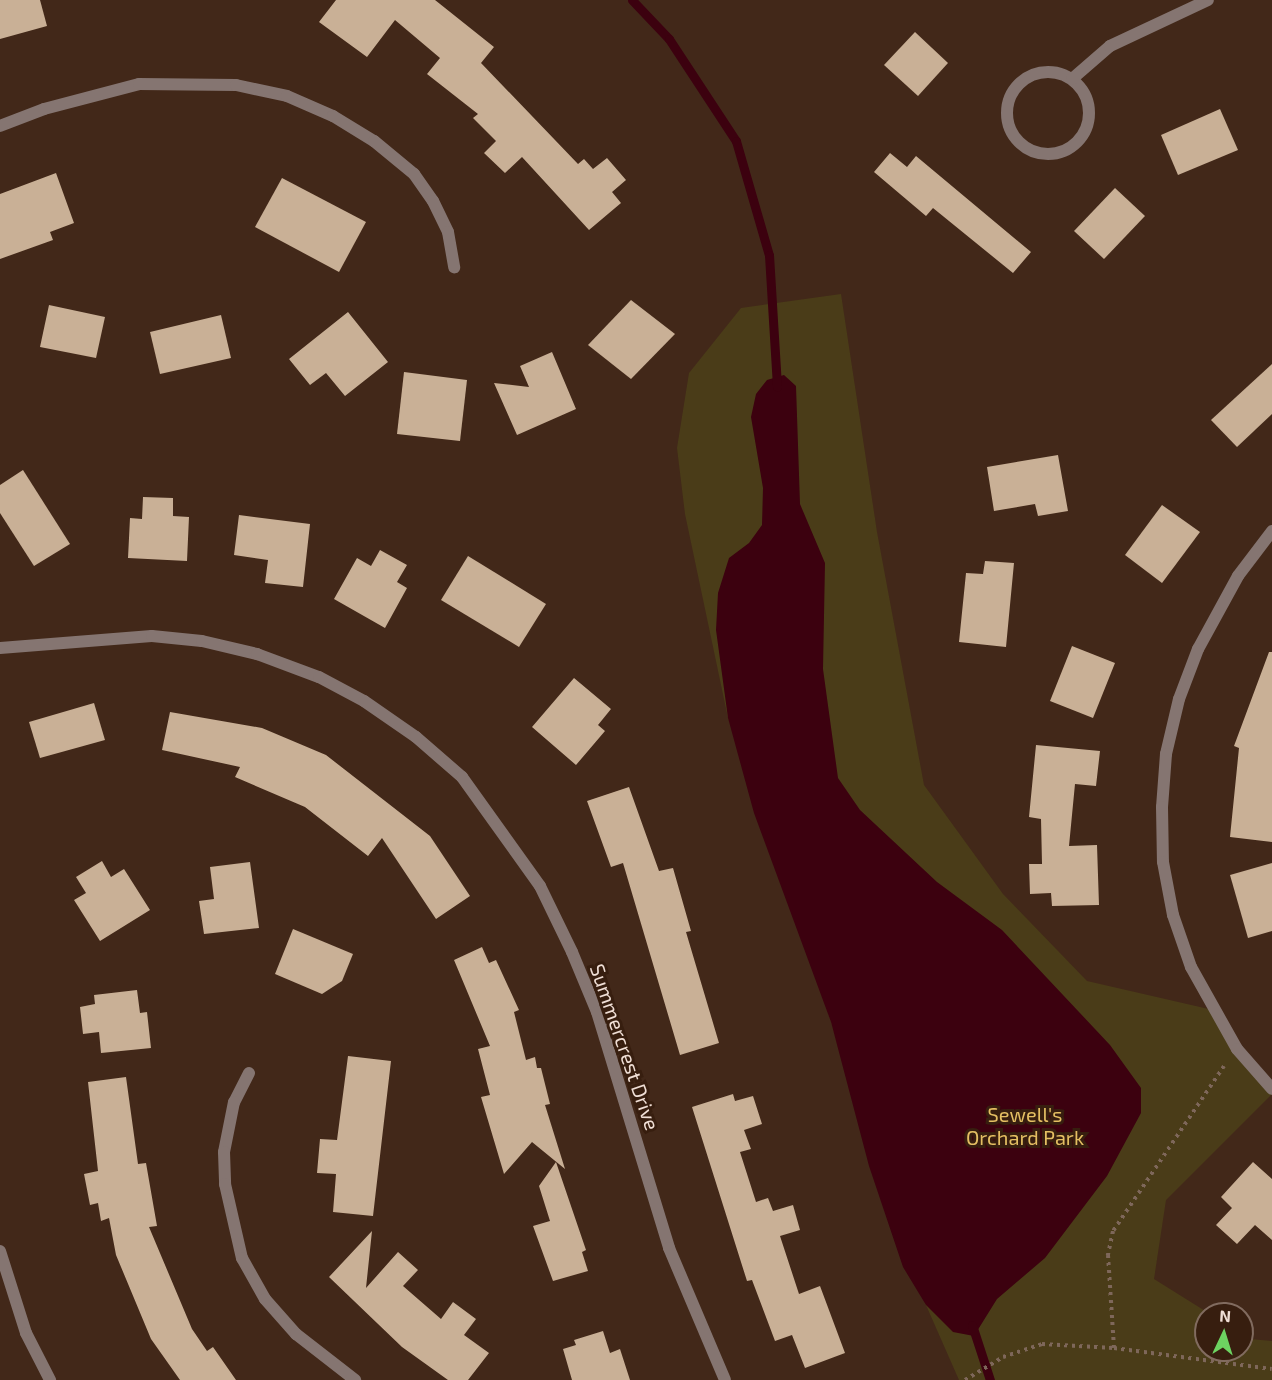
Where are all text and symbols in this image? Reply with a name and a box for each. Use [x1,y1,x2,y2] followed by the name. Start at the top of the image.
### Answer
[585,961,665,1133] street label: Summercrest Drive
[966,1103,1084,1150] park label: Sewell's Orchard Park
[1194,1302,1254,1362] north arrow
[1219,1306,1232,1325] text: N

